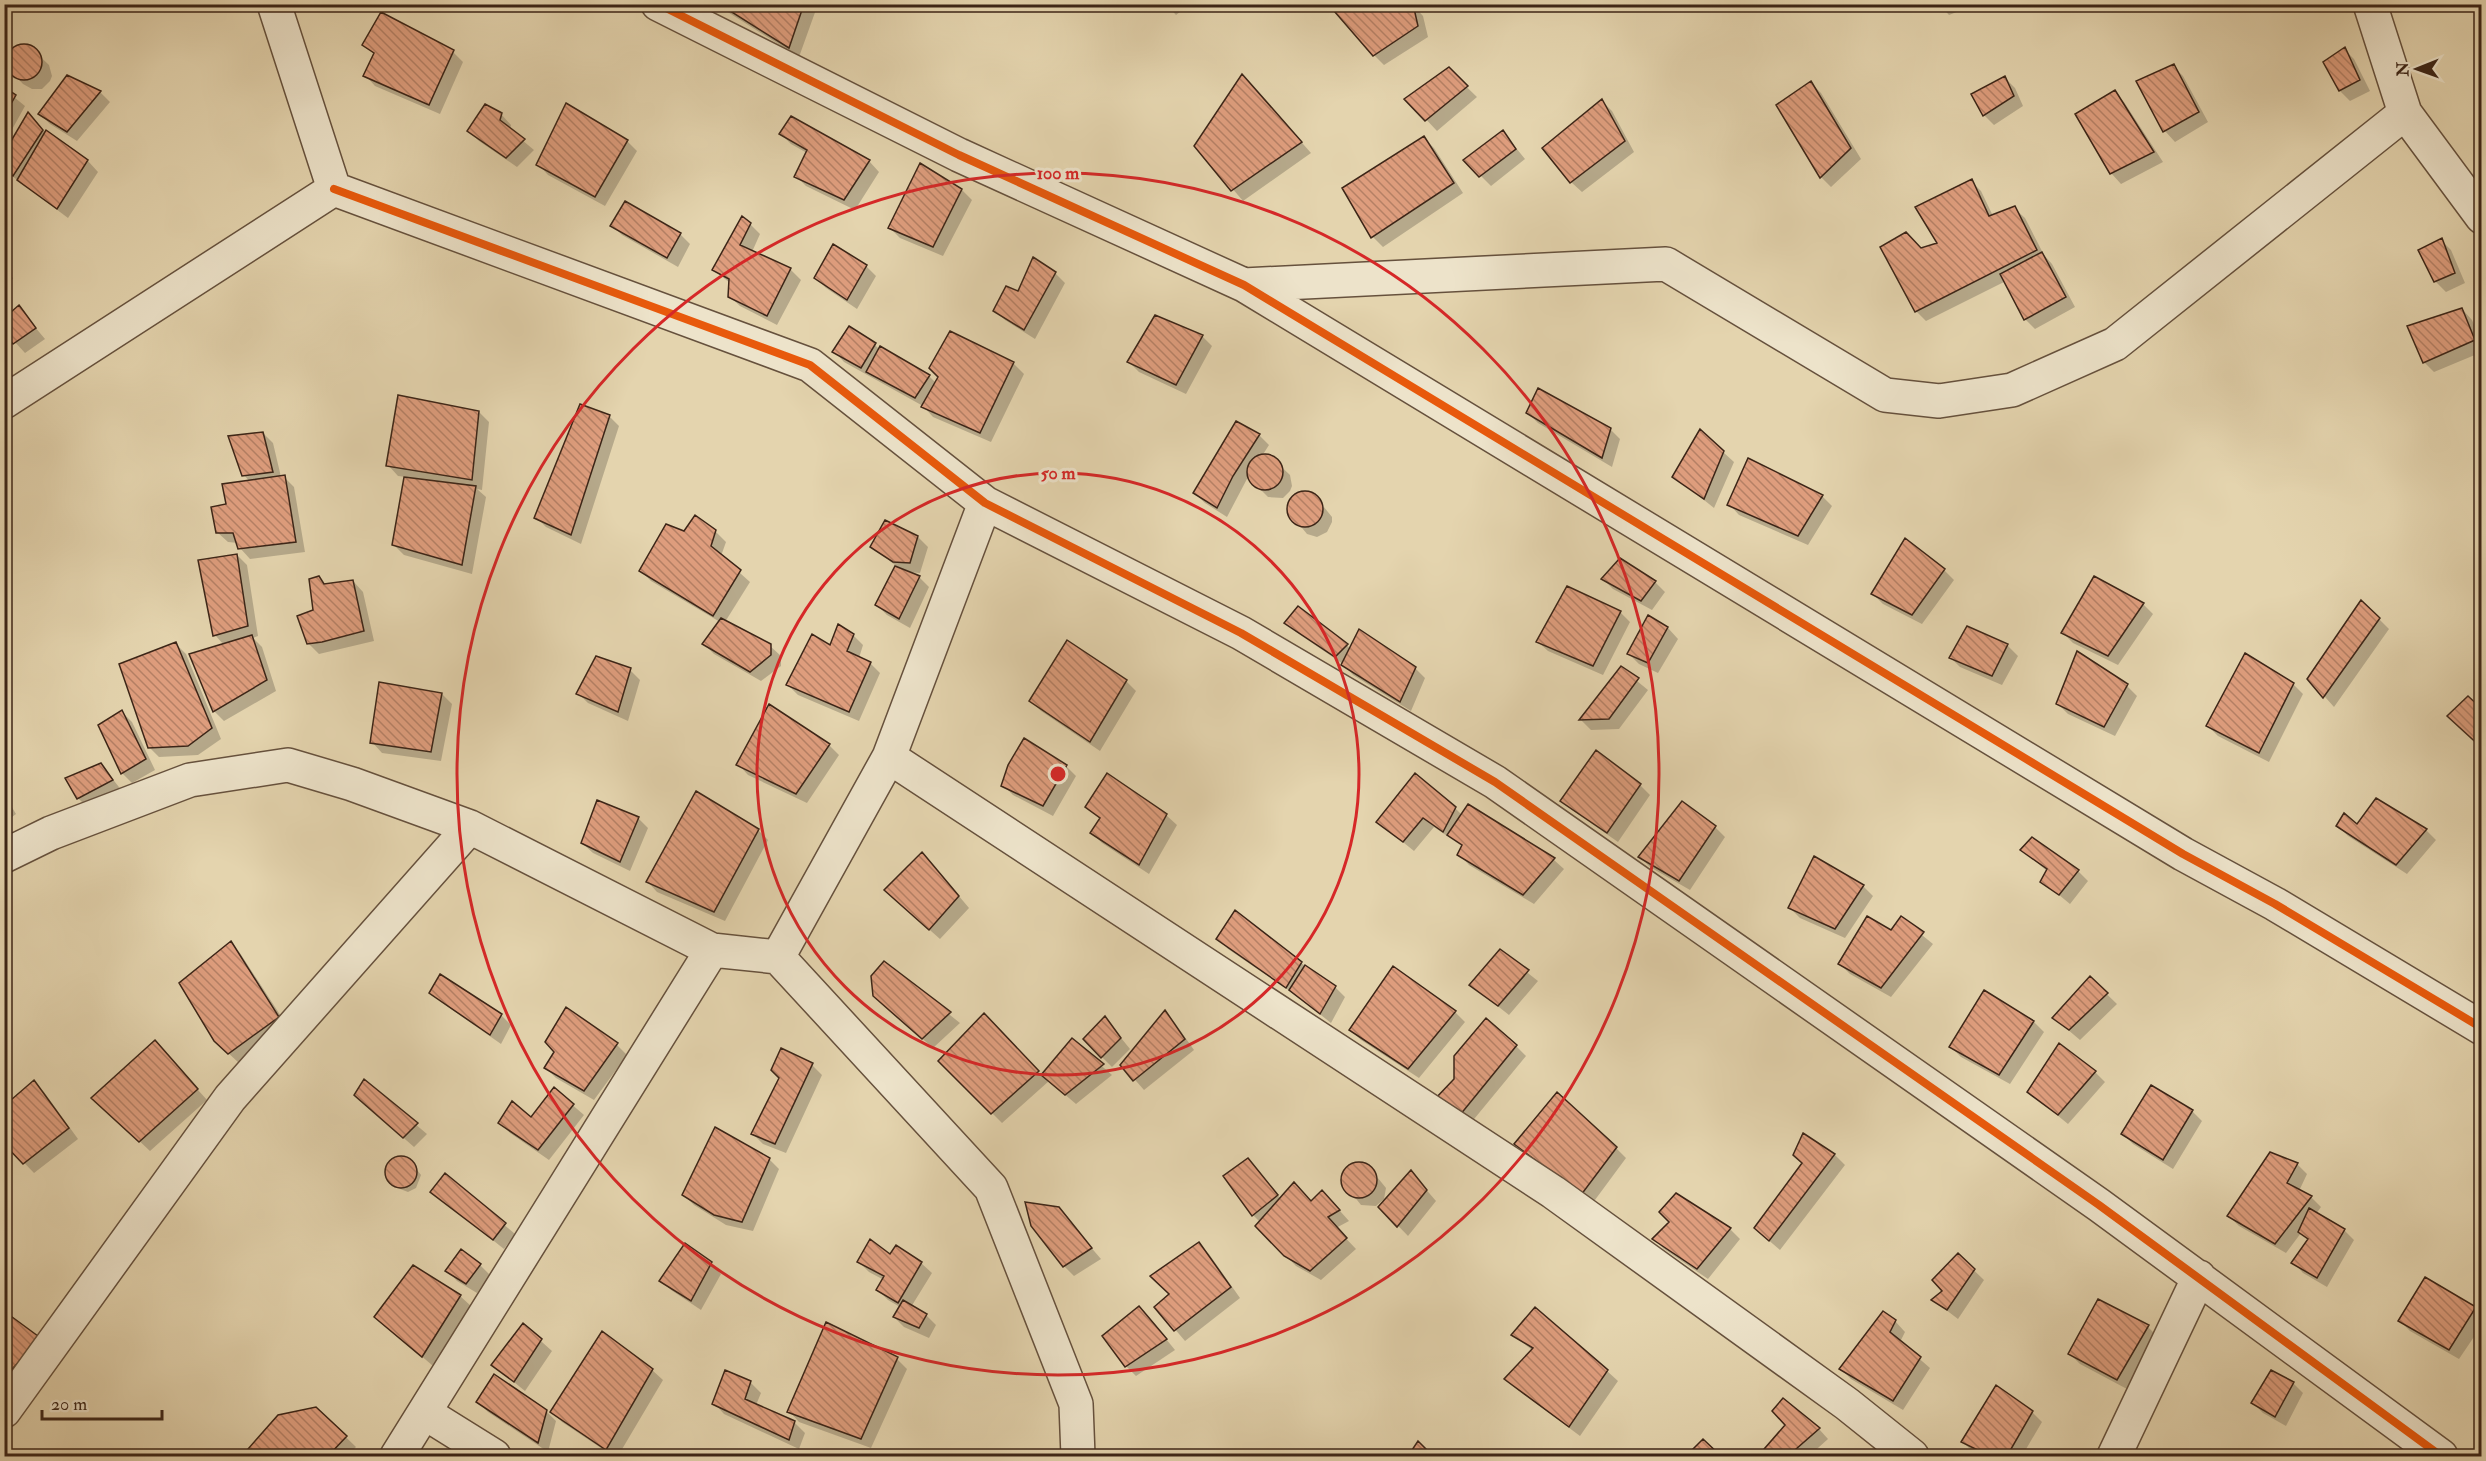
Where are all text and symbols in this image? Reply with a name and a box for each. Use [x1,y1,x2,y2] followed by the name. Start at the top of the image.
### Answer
[2387,39,2447,99] north arrow
[2393,61,2413,78] text: N
[1037,162,1080,185] text: 100 m
[1041,462,1076,485] text: 50 m
[1048,764,1068,784] centre of rings
[42,1383,162,1421] scale bar
[51,1393,87,1416] text: 20 m

